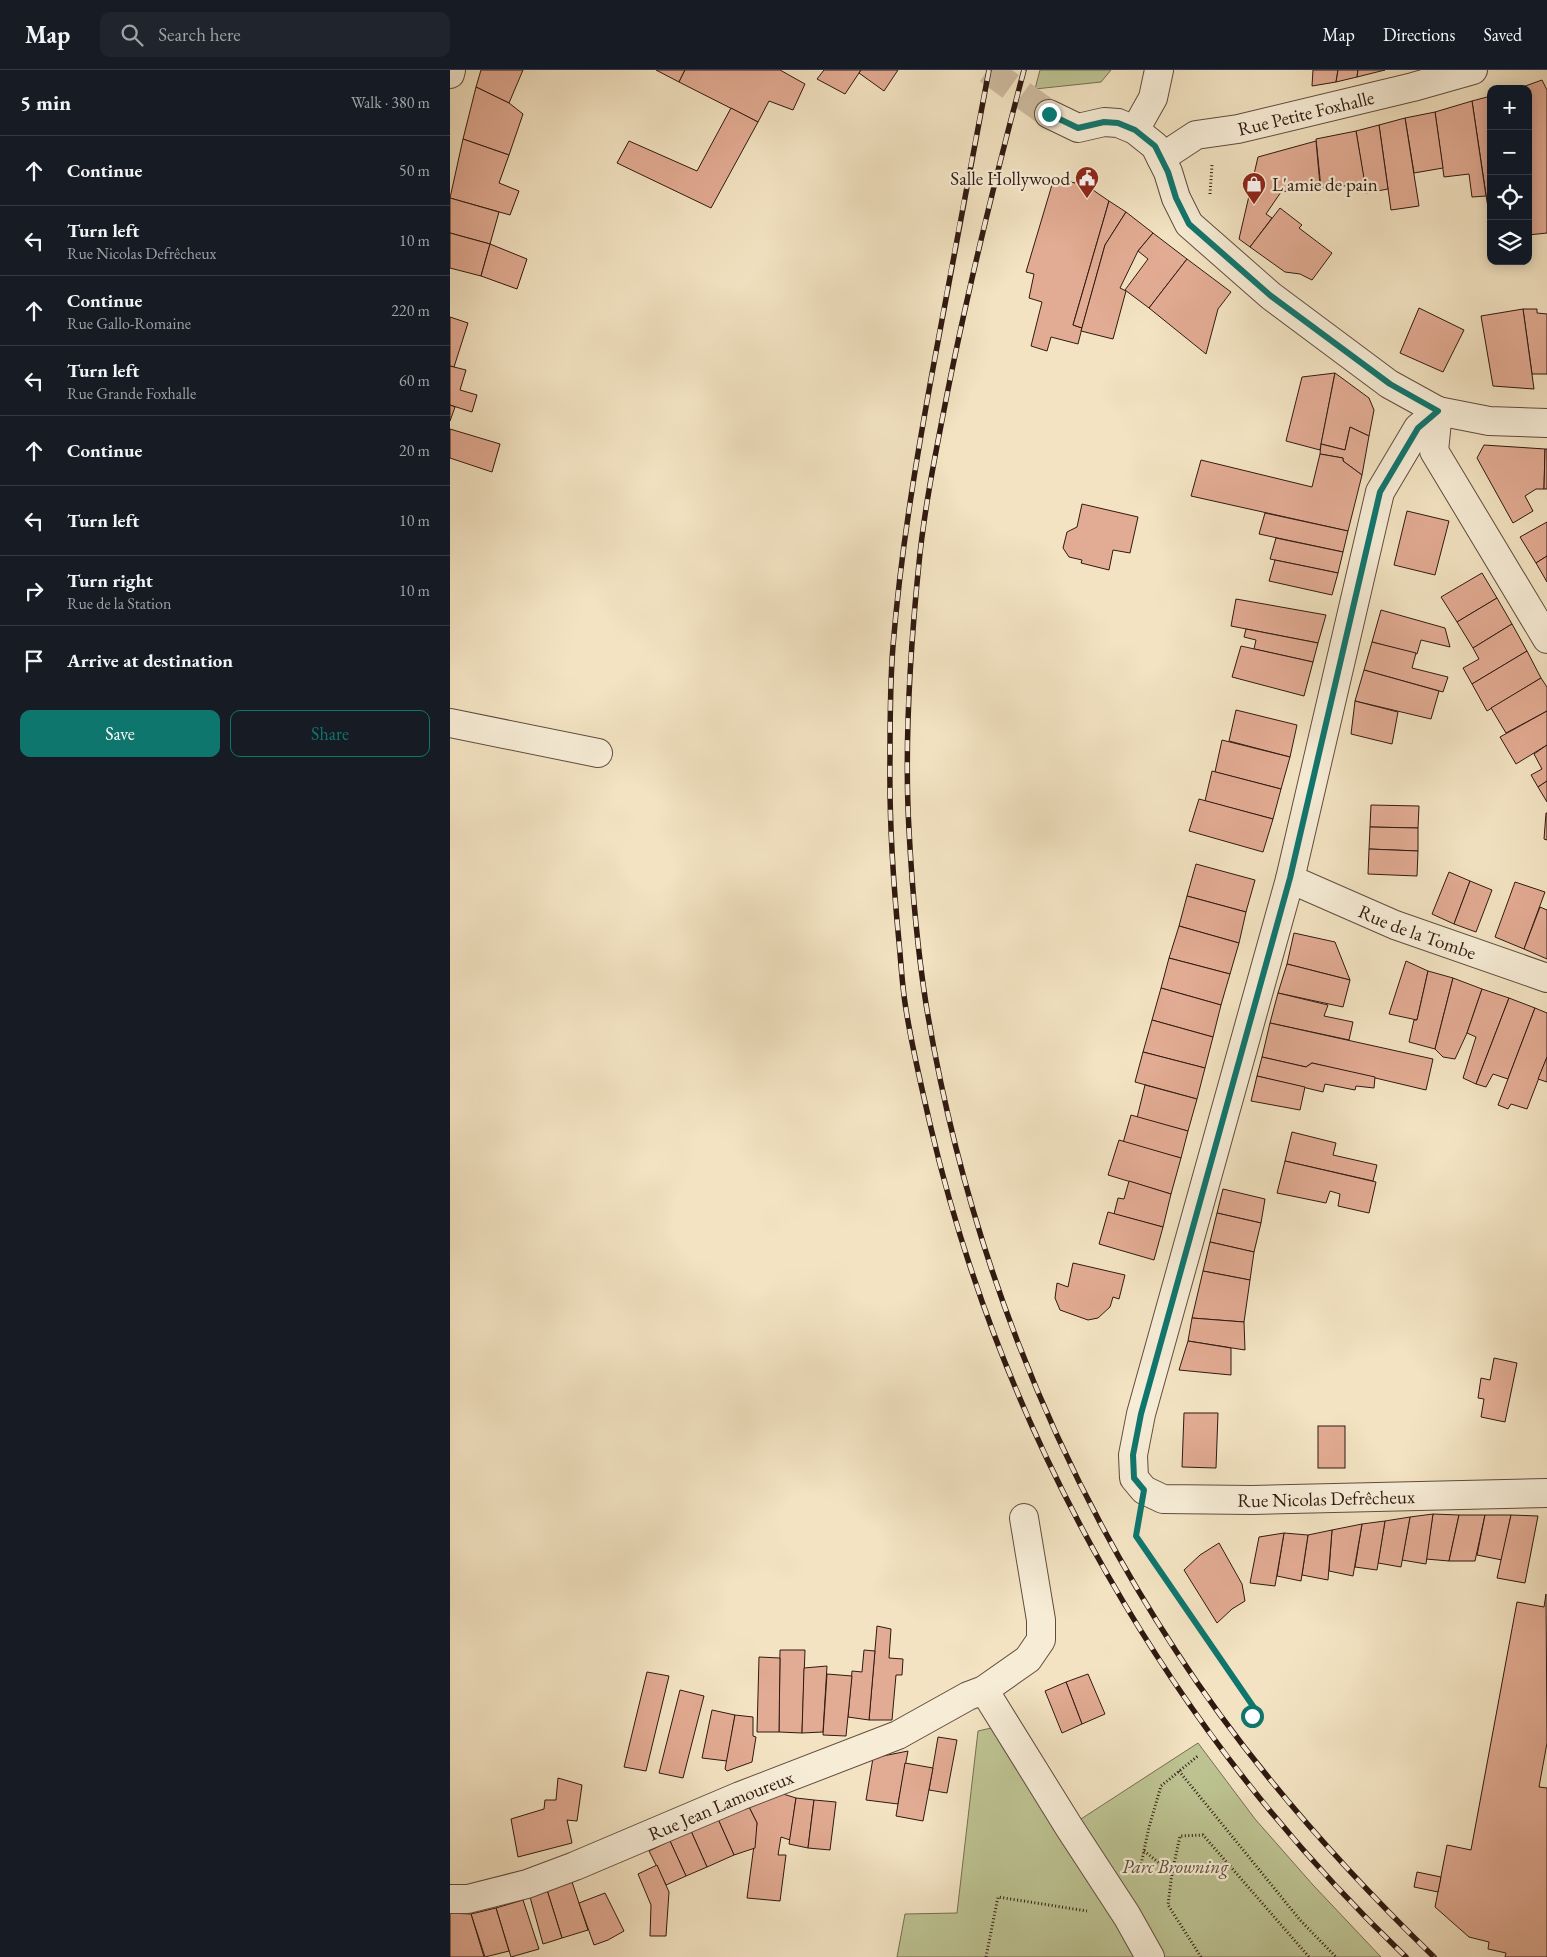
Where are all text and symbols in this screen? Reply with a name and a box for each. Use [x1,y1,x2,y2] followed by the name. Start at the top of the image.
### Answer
[100,12,450,57] search box
[25,19,70,50] text: Map
[118,21,146,49] icon: search
[158,22,241,47] text: Search here
[1323,23,1355,46] text: Map
[1383,23,1455,46] text: Directions
[1483,23,1522,46] text: Saved
[1235,84,1377,141] street label: Rue Petite Foxhalle
[1487,85,1532,265] map controls
[1487,85,1532,130] button: +
[20,89,71,116] text: 5 min
[351,92,430,113] text: Walk · 380 m
[1038,103,1061,126] route end
[1487,130,1532,175] button: −
[20,157,48,185] icon: ahead
[67,158,142,183] text: Continue
[399,160,430,181] text: 50 m
[1074,165,1100,199] public building icon: Salle Hollywood
[950,166,1070,191] place label: Salle Hollywood
[1241,171,1267,205] shop icon: L'amie de pain
[1272,172,1378,197] place label: L'amie de pain
[1487,175,1532,220] button: locate
[67,218,139,243] text: Turn left
[1487,220,1532,265] button: layers
[20,227,48,255] icon: left
[399,230,430,251] text: 10 m
[67,243,216,264] text: Rue Nicolas Defrêcheux
[67,288,142,313] text: Continue
[20,297,48,325] icon: ahead
[391,300,430,321] text: 220 m
[67,313,191,334] text: Rue Gallo-Romaine
[67,358,139,383] text: Turn left
[20,367,48,395] icon: left
[399,370,430,391] text: 60 m
[67,383,196,404] text: Rue Grande Foxhalle
[20,437,48,465] icon: ahead
[67,438,142,463] text: Continue
[399,440,430,461] text: 20 m
[20,507,48,535] icon: left
[67,508,139,533] text: Turn left
[399,510,430,531] text: 10 m
[67,568,153,593] text: Turn right
[20,577,48,605] icon: right
[399,580,430,601] text: 10 m
[67,593,171,614] text: Rue de la Station
[20,647,48,675] icon: arrive
[67,648,233,673] text: Arrive at destination
[20,710,220,757] button: Save
[230,710,430,757] button: Share
[1355,898,1480,965] street label: Rue de la Tombe
[1237,1484,1416,1513] street label: Rue Nicolas Defrêcheux
[1241,1705,1264,1728] route start
[644,1764,798,1846] street label: Rue Jean Lamoureux
[1122,1854,1229,1879] park label: Parc Browning

